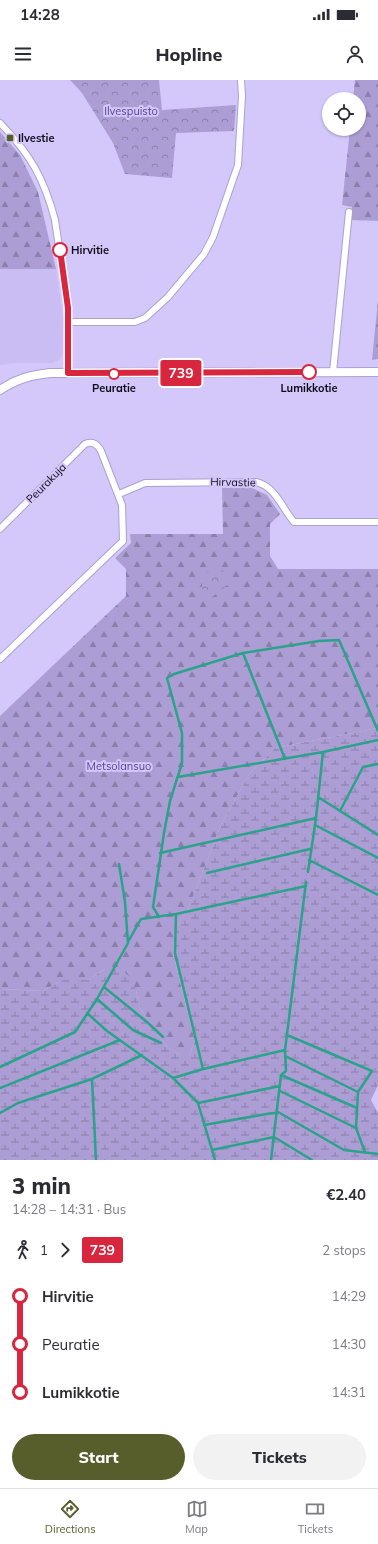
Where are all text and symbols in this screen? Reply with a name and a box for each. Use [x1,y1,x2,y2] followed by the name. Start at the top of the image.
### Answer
[20,5,60,24] text: 14:28
[12,43,34,65] icon: menu
[155,43,223,66] text: Hopline
[344,43,366,65] icon: person
[322,92,366,136] map controls
[322,92,366,136] button: locate
[104,104,158,118] park label: Ilvespuisto
[18,131,54,145] place label: Ilvestie
[5,133,15,143] marker: Ilvestie
[52,242,68,258] marker: Hirvitie
[71,243,109,257] place label: Hirvitie
[158,360,204,386] line badge: 739
[168,364,194,382] text: 739
[301,364,317,380] marker: Lumikkotie
[108,368,120,380] marker: Peuratie
[92,381,136,395] place label: Peuratie
[281,381,337,395] place label: Lumikkotie
[23,460,69,506] street label: Peurakuja
[210,475,256,489] street label: Hirvastie
[87,759,151,773] park label: Metsolansuo
[12,1172,71,1200] text: 3 min
[326,1185,366,1204] text: €2.40
[12,1201,126,1217] text: 14:28 – 14:31 · Bus
[12,1239,34,1261] icon: walk
[54,1239,76,1261] icon: forward
[90,1241,115,1259] text: 739
[40,1242,48,1258] text: 1
[322,1242,366,1258] text: 2 stops
[42,1287,94,1306] text: Hirvitie
[332,1288,366,1304] text: 14:29
[42,1335,100,1354] text: Peuratie
[332,1336,366,1352] text: 14:30
[42,1383,120,1402] text: Lumikkotie
[332,1384,366,1400] text: 14:31
[12,1434,185,1480] button: Start
[193,1434,366,1480] button: Tickets
[45,1498,96,1536] tab: Directions
[185,1498,208,1536] tab: Map
[298,1498,333,1536] tab: Tickets

